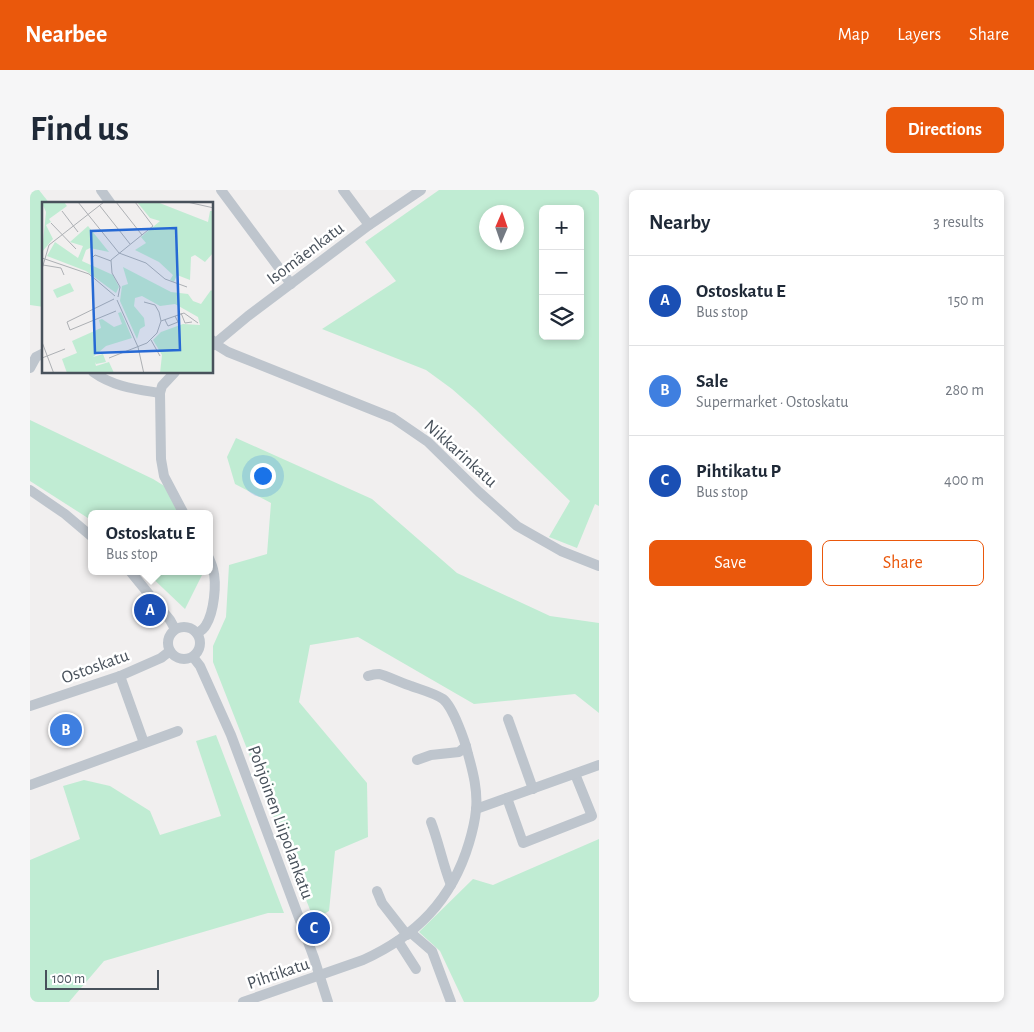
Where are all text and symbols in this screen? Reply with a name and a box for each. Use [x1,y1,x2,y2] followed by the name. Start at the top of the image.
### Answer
[25,23,107,47] text: Nearbee
[838,26,869,44] text: Map
[897,26,941,44] text: Layers
[969,26,1009,44] text: Share
[886,107,1004,153] button: Directions
[30,112,129,147] text: Find us
[42,202,214,374] inset map
[479,205,524,250] north arrow
[539,205,584,340] map controls
[539,205,584,250] button: +
[649,212,710,233] text: Nearby
[933,214,984,230] text: 3 results
[264,219,347,288] street label: Isomäenkatu
[539,250,584,295] button: −
[696,282,786,301] text: Ostoskatu E
[660,292,670,308] text: A
[948,292,984,308] text: 150 m
[539,295,584,340] button: layers
[696,304,748,320] text: Bus stop
[696,372,728,391] text: Sale
[660,382,670,398] text: B
[945,382,984,398] text: 280 m
[696,394,848,410] text: Supermarket · Ostoskatu
[420,416,500,491] street label: Nikkarinkatu
[696,462,781,481] text: Pihtikatu P
[250,463,276,489] your location
[661,472,669,488] text: C
[944,472,984,488] text: 400 m
[696,484,748,500] text: Bus stop
[88,510,213,575] popup
[106,524,195,543] text: Ostoskatu E
[649,540,812,586] button: Save
[822,540,984,586] button: Share
[106,546,158,562] text: Bus stop
[134,591,166,629] pin: A
[59,646,131,687] street label: Ostoskatu
[50,711,82,749] pin: B
[244,743,316,901] street label: Pohjoinen Liipolankatu
[298,909,330,947] pin: C
[245,955,312,993] street label: Pihtikatu
[45,967,159,990] scale bar
[52,972,85,986] text: 100 m

